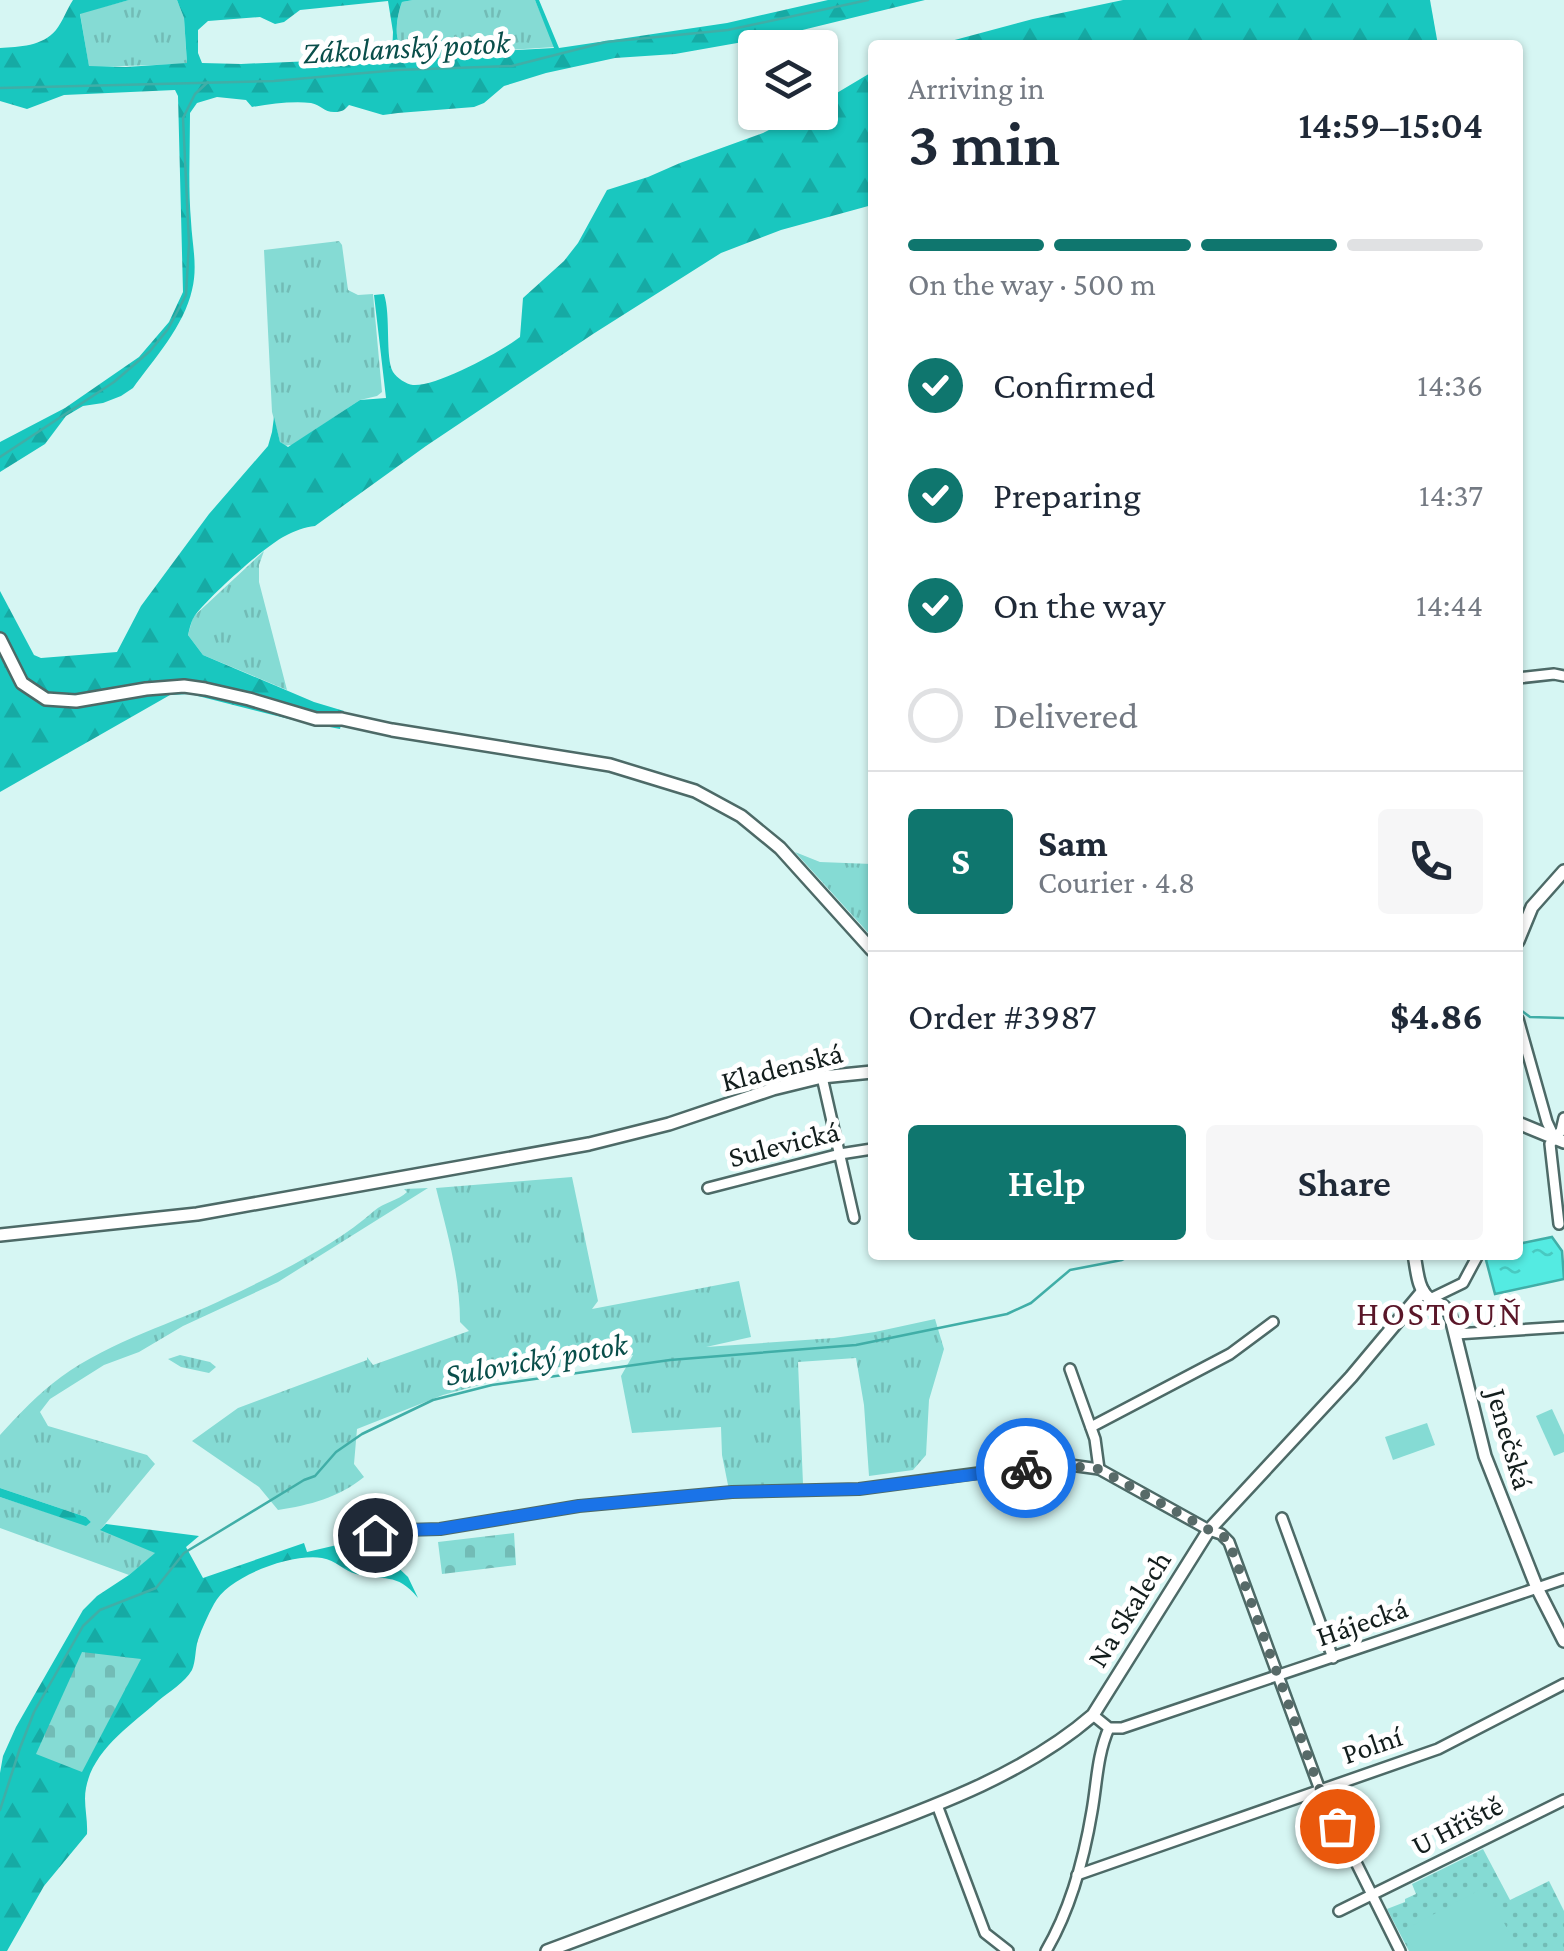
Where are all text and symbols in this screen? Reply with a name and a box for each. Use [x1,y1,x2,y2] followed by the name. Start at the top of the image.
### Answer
[302,23,513,70] water label: Zákolanský potok
[738,30,838,130] map controls
[738,30,838,130] button: layers
[908,70,1045,106] text: Arriving in
[1299,104,1483,146] text: 14:59–15:04
[908,107,1060,179] text: 3 min
[908,266,1156,302] text: On the way · 500 m
[908,358,963,413] icon: check
[993,364,1156,406] text: Confirmed
[1417,367,1483,403] text: 14:36
[908,468,963,523] icon: check
[993,474,1141,516] text: Preparing
[1419,477,1483,513] text: 14:37
[908,578,963,633] icon: check
[993,584,1165,626] text: On the way
[1416,587,1483,623] text: 14:44
[993,694,1138,736] text: Delivered
[1378,809,1483,914] button: phone
[1038,822,1108,864] text: Sam
[951,840,970,882] text: S
[1038,864,1195,900] text: Courier · 4.8
[908,995,1096,1037] text: Order #3987
[1390,995,1483,1037] text: $4.86
[718,1035,846,1098] street label: Kladenská
[725,1114,843,1173] street label: Sulevická
[908,1125,1186,1240] button: Help
[1206,1125,1483,1240] button: Share
[1356,1294,1524,1333] district label: HOSTOUŇ
[442,1325,632,1393] water label: Sulovický potok
[1480,1382,1541,1493] street label: Jenečská
[976,1418,1076,1518] courier
[999,1441,1054,1496] icon: bike
[333,1493,418,1578] pin
[348,1508,403,1563] icon: home
[1080,1545,1177,1673] street label: Na Skalech
[1312,1591,1412,1653] street label: Hájecká
[1338,1719,1407,1770] street label: Polní
[1295,1784,1380,1869] pin
[1406,1788,1508,1861] street label: U Hřiště
[1310,1799,1365,1854] icon: bag

